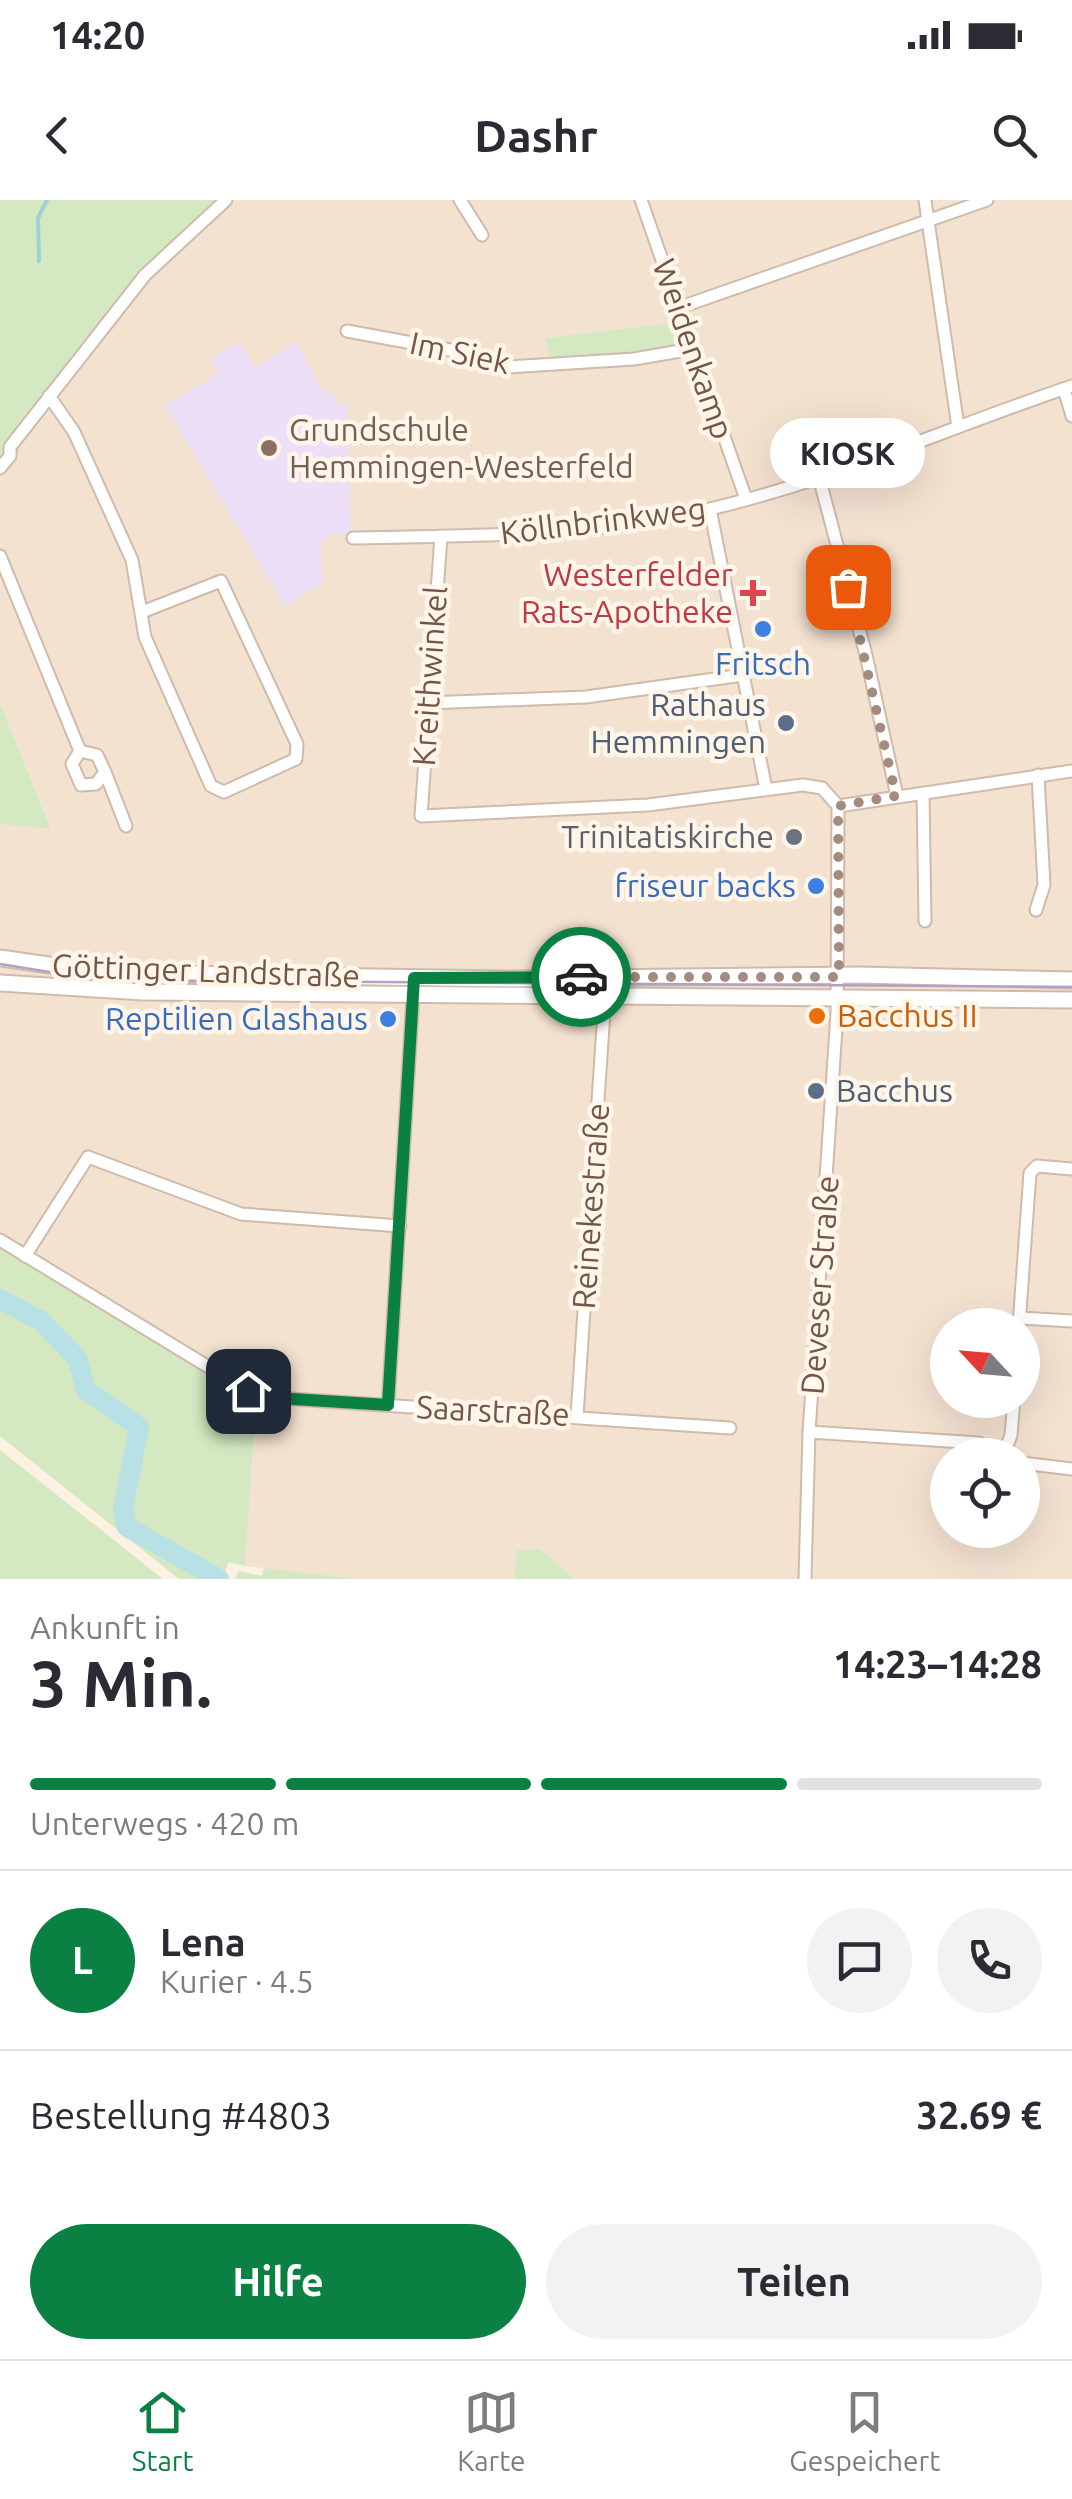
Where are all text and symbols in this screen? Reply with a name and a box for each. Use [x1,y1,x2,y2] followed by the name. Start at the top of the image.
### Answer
[50,14,145,56] text: 14:20
[30,108,85,163] icon: back
[987,108,1042,163] icon: search
[474,110,598,161] text: Dashr
[646,254,742,443] street label: Weidenkamp
[407,324,514,380] street label: Im Siek
[289,411,634,484] place label: Grundschule Hemmingen-Westerfeld
[770,417,926,487] callout: KIOSK
[800,435,895,471] text: KIOSK
[258,437,280,459] marker: Grundschule Hemmingen-Westerfeld
[498,490,708,550] street label: Köllnbrinkweg
[806,545,891,630] pin
[521,556,733,629] place label: Westerfelder Rats-Apotheke
[821,560,876,615] icon: bag
[742,582,764,604] marker: Westerfelder Rats-Apotheke
[405,585,453,767] street label: Kreithwinkel
[752,618,774,640] marker: Fritsch
[715,645,811,681] place label: Fritsch
[590,686,766,759] place label: Rathaus Hemmingen
[775,712,797,734] marker: Rathaus Hemmingen
[561,818,774,854] place label: Trinitatiskirche
[783,826,805,848] marker: Trinitatiskirche
[615,867,796,903] place label: friseur backs
[805,875,827,897] marker: friseur backs
[531,927,631,1027] courier
[51,947,361,993] street label: Göttinger Landstraße
[554,950,609,1005] icon: car
[837,997,978,1033] place label: Bacchus II
[105,1000,368,1036] place label: Reptilien Glashaus
[806,1005,828,1027] marker: Bacchus II
[377,1008,399,1030] marker: Reptilien Glashaus
[836,1072,953,1108] place label: Bacchus
[805,1080,827,1102] marker: Bacchus
[565,1102,615,1310] street label: Reinekestraße
[793,1174,845,1396] street label: Deveser Straße
[930,1308,1040,1418] north arrow
[930,1308,1040,1548] map controls
[206,1349,291,1434] pin
[221,1364,276,1419] icon: home
[415,1388,571,1432] street label: Saarstraße
[930,1438,1040,1548] button: locate
[30,1609,180,1645] text: Ankunft in
[833,1643,1042,1685] text: 14:23–14:28
[30,1646,212,1719] text: 3 Min.
[30,1805,299,1841] text: Unterwegs · 420 m
[807,1908,912,2013] button: chat
[937,1908,1042,2013] button: phone
[160,1921,246,1963] text: Lena
[72,1939,93,1981] text: L
[160,1963,314,1999] text: Kurier · 4.5
[30,2094,332,2136] text: Bestellung #4803
[916,2094,1042,2136] text: 32.69 €
[30,2224,526,2339] button: Hilfe
[546,2224,1042,2339] button: Teilen
[132,2385,193,2476] tab: Start
[457,2385,526,2476] tab: Karte
[789,2385,940,2476] tab: Gespeichert

